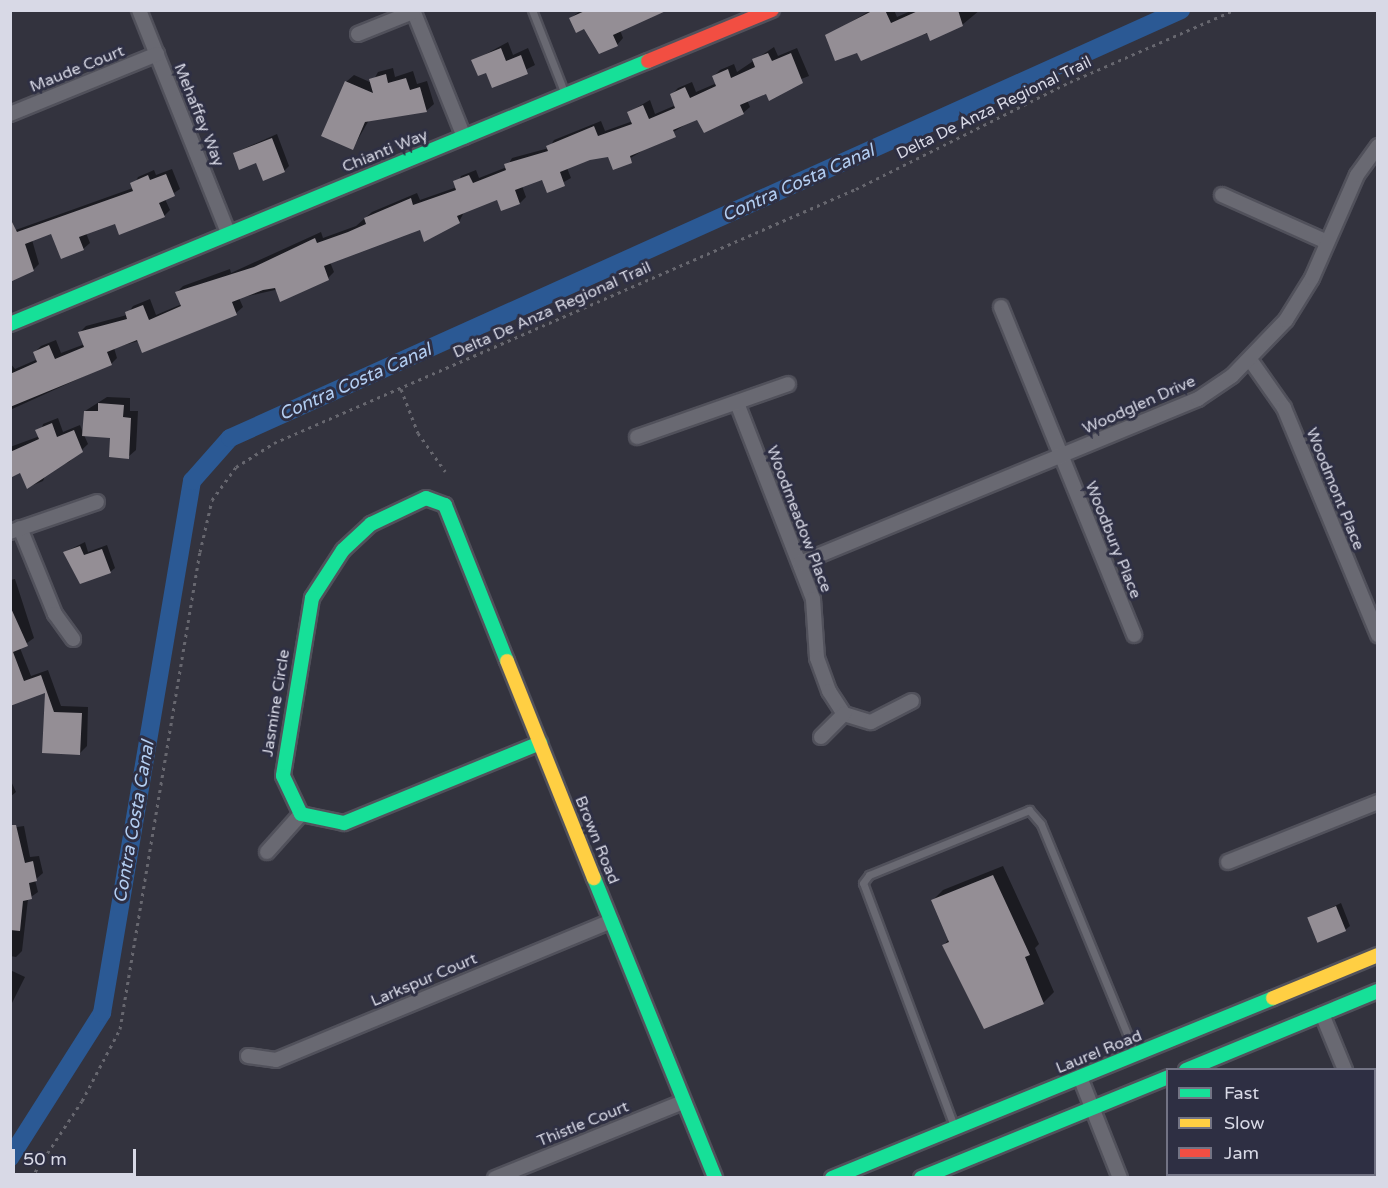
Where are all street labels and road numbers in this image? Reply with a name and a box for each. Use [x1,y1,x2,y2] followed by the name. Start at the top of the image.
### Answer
[27,41,127,97] street label: Maude Court
[893,52,1095,164] street label: Delta De Anza Regional Trail
[170,61,228,169] street label: Mehaffey Way
[339,125,431,177] street label: Chianti Way
[450,258,654,362] street label: Delta De Anza Regional Trail
[1080,372,1198,438] street label: Woodglen Drive
[1302,425,1368,553] street label: Woodmont Place
[762,443,836,595] street label: Woodmeadow Place
[1081,479,1145,601] street label: Woodbury Place
[258,648,294,758] street label: Jasmine Circle
[571,793,623,887] street label: Brown Road
[368,949,480,1011] street label: Larkspur Court
[1053,1026,1145,1078] street label: Laurel Road
[534,1097,632,1151] street label: Thistle Court

